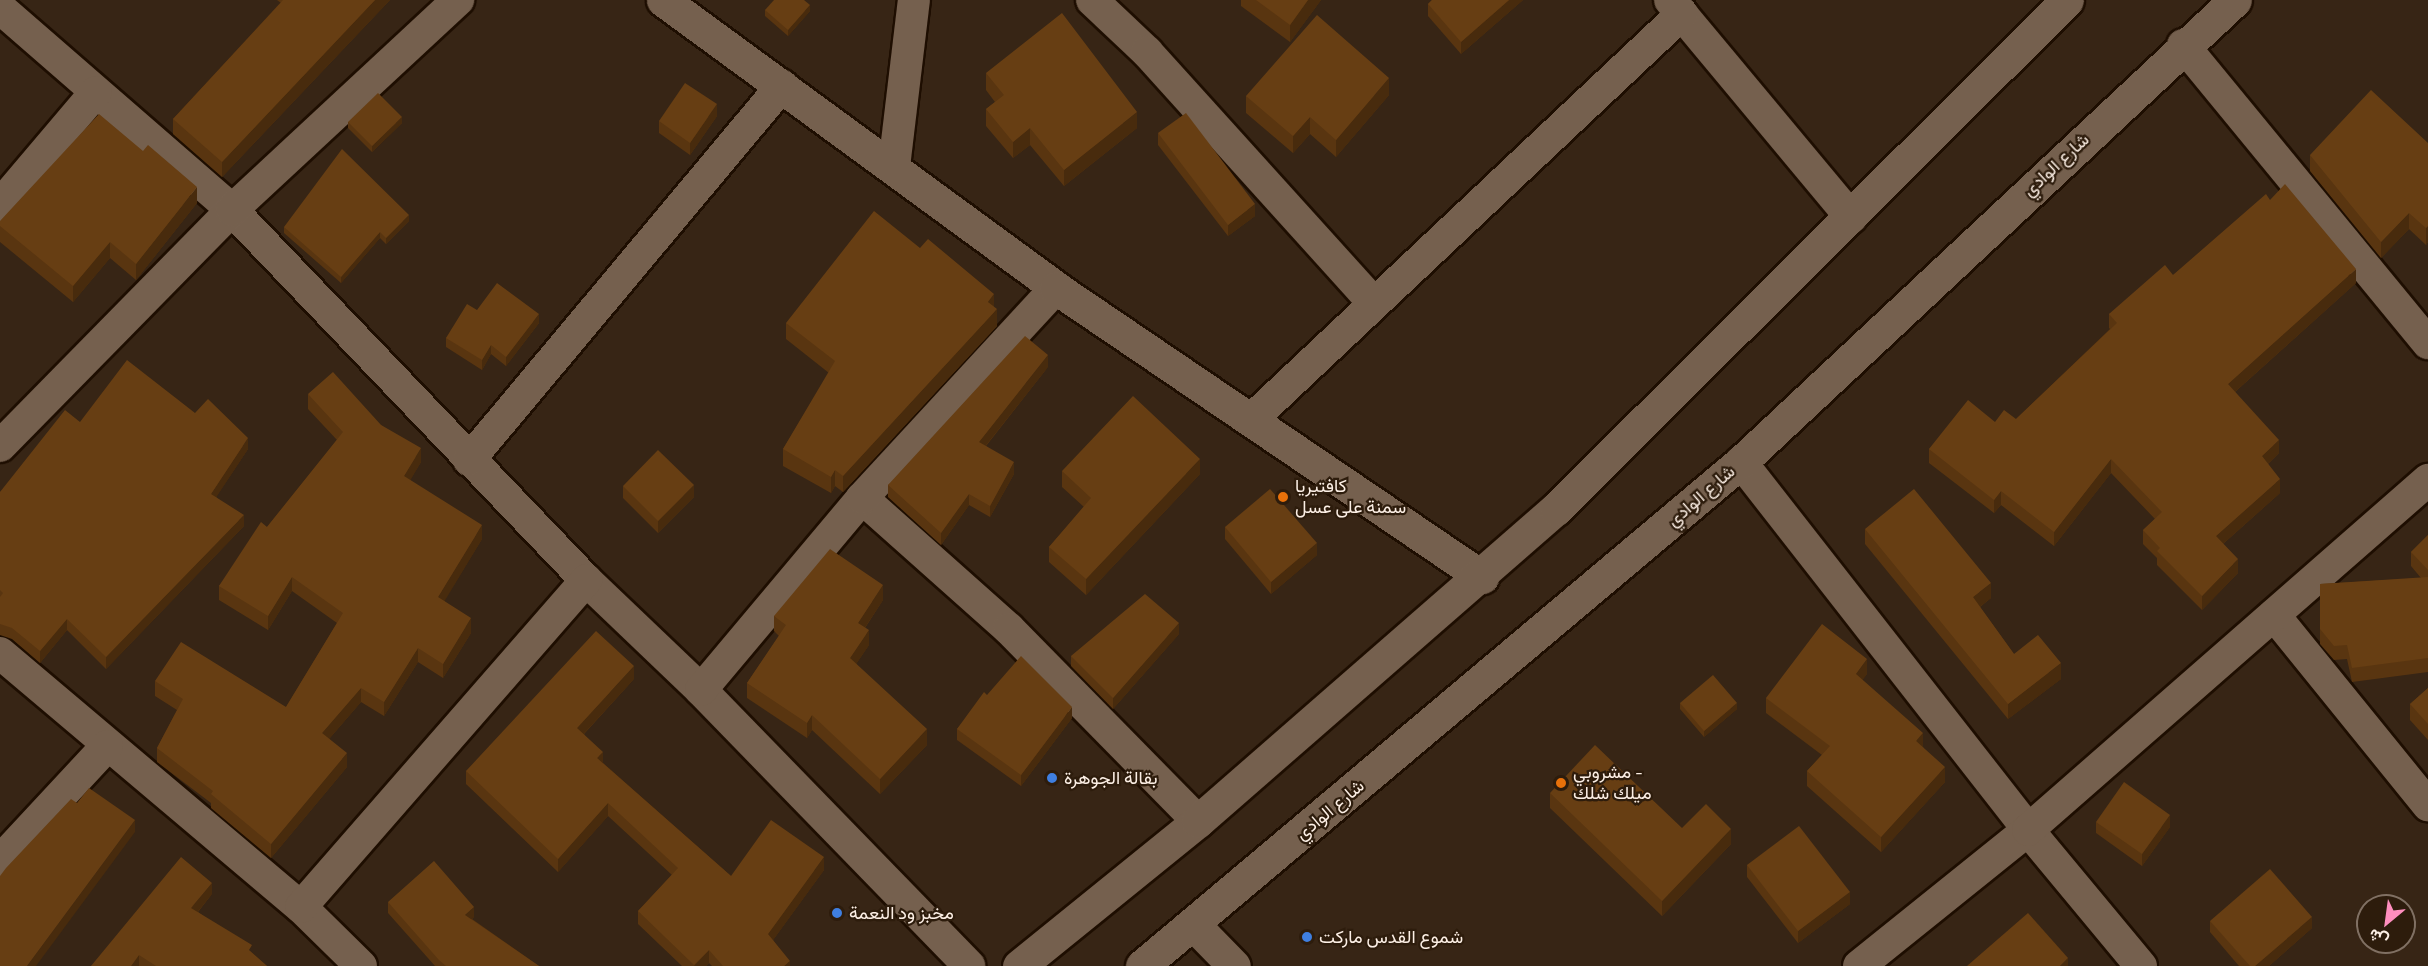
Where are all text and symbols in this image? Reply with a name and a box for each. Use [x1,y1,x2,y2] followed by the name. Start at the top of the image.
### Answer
[2018,129,2094,201] street label: شارع الوادي
[1663,461,1739,531] street label: شارع الوادي
[1295,476,1406,518] place label: كافتيريا سمنة على عسل
[1276,490,1290,504] marker: كافتيريا سمنة على عسل
[1573,762,1651,804] place label: مشروبي - ميلك شلك
[1064,767,1158,789] place label: بقالة الجوهرة
[1045,771,1059,785] marker: بقالة الجوهرة
[1291,775,1369,845] street label: شارع الوادي
[1554,776,1568,790] marker: مشروبي - ميلك شلك
[2356,894,2416,954] north arrow
[849,902,954,924] place label: مخبز ود النعمة
[830,906,844,920] marker: مخبز ود النعمة
[2364,923,2392,953] text: ش
[1319,926,1463,948] place label: شموع القدس ماركت
[1300,930,1314,944] marker: شموع القدس ماركت

